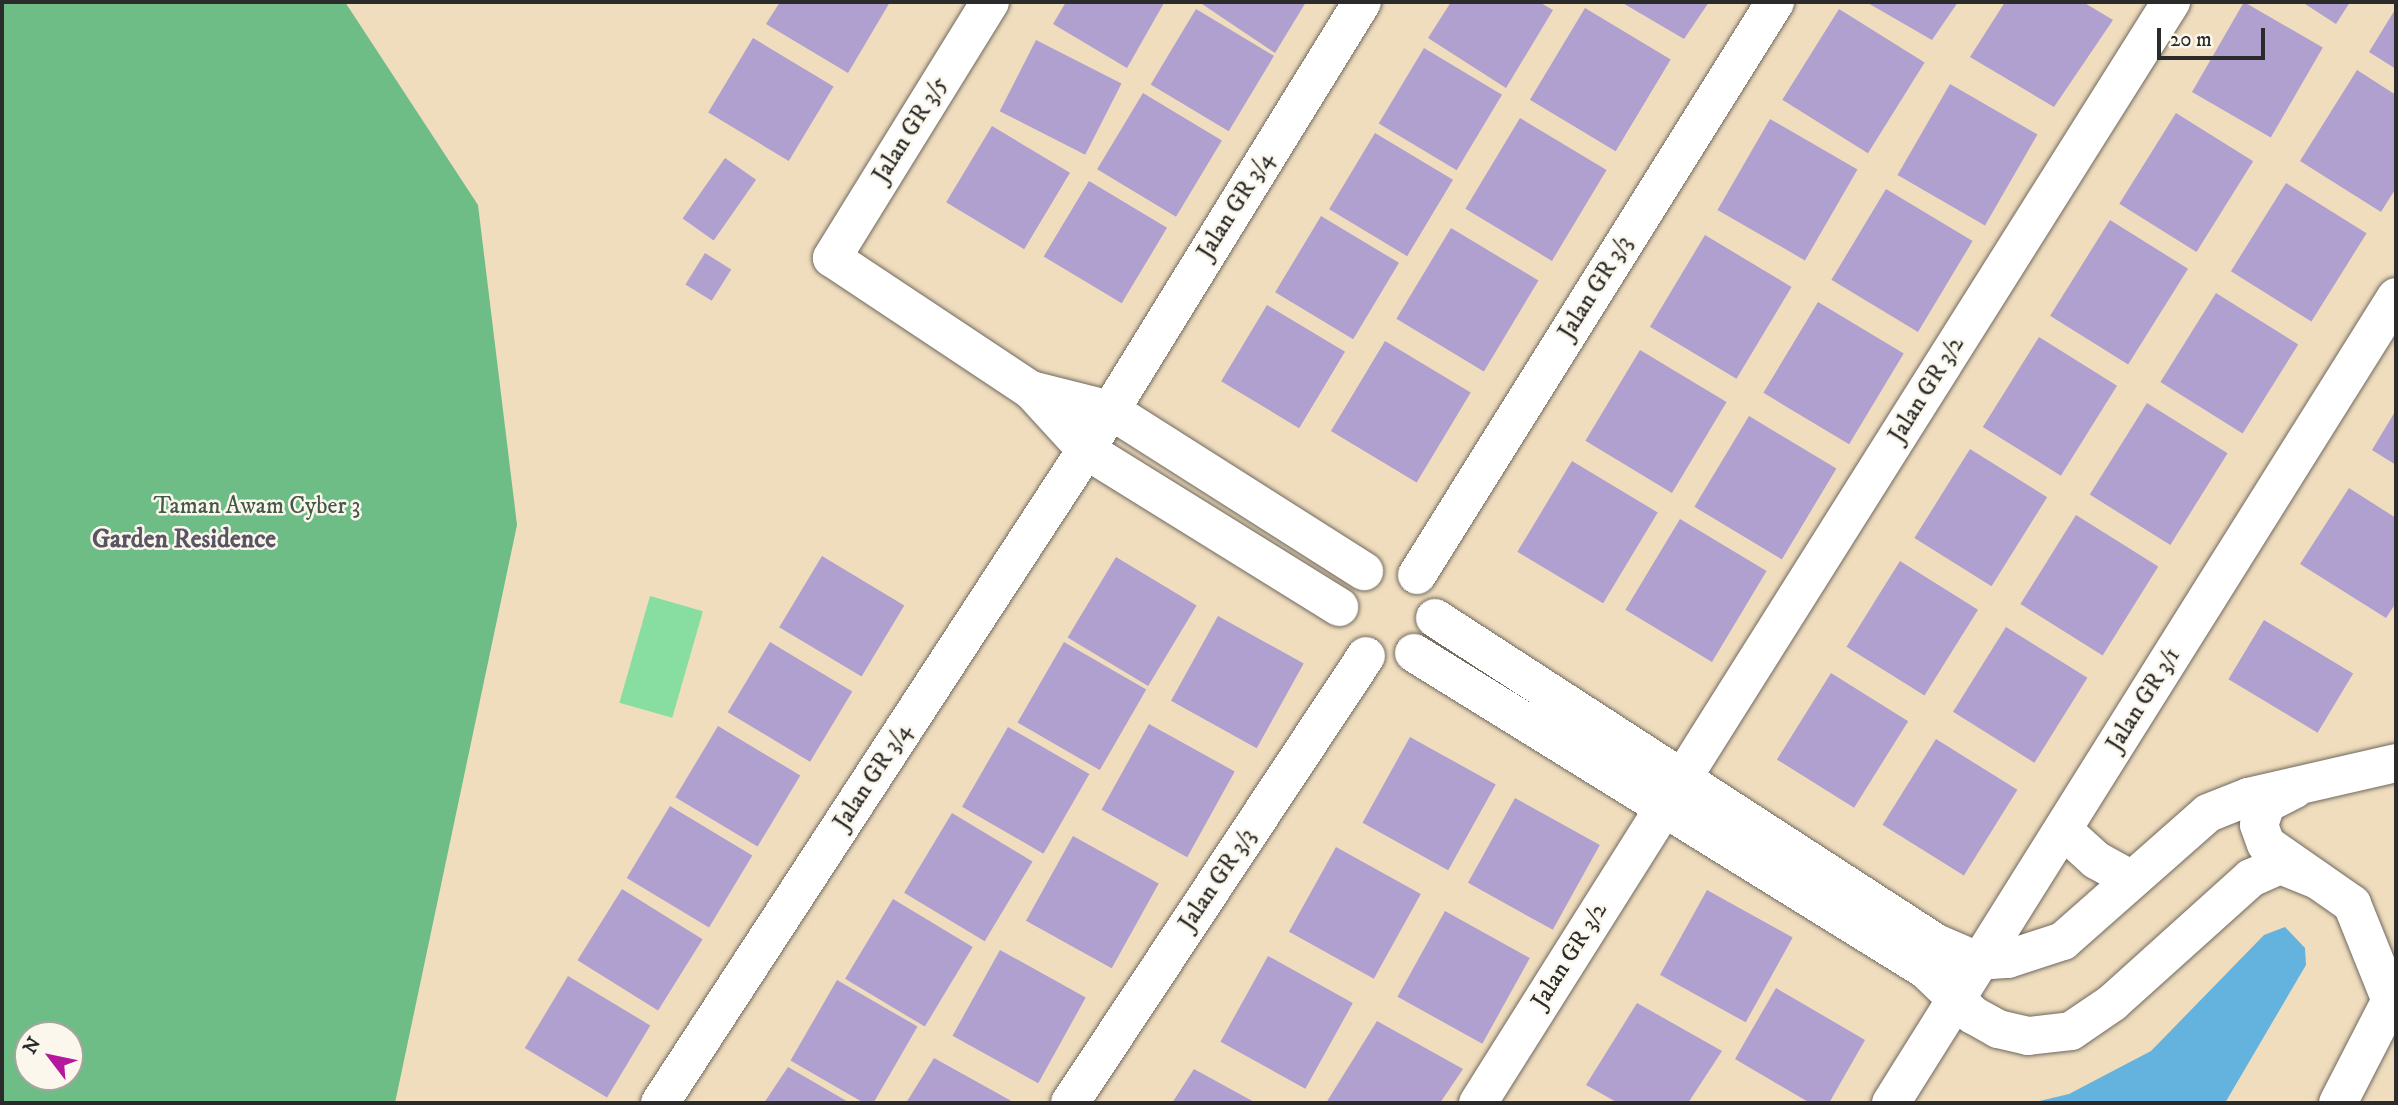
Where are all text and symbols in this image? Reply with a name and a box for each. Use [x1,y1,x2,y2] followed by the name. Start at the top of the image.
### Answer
[2160,14,2268,58] scale bar
[2170,27,2212,53] text: 20 m
[867,72,955,188] street label: Jalan GR 3/5
[1192,147,1280,265] street label: Jalan GR 3/4
[1553,231,1639,345] street label: Jalan GR 3/3
[1883,332,1971,448] street label: Jalan GR 3/2
[153,493,361,521] park label: Taman Awam Cyber 3
[92,524,276,556] district label: Garden Residence
[2101,643,2187,757] street label: Jalan GR 3/1
[828,718,918,836] street label: Jalan GR 3/4
[1173,824,1263,936] street label: Jalan GR 3/3
[1526,898,1614,1014] street label: Jalan GR 3/2
[14,1021,84,1091] north arrow
[19,1033,46,1058] text: N

